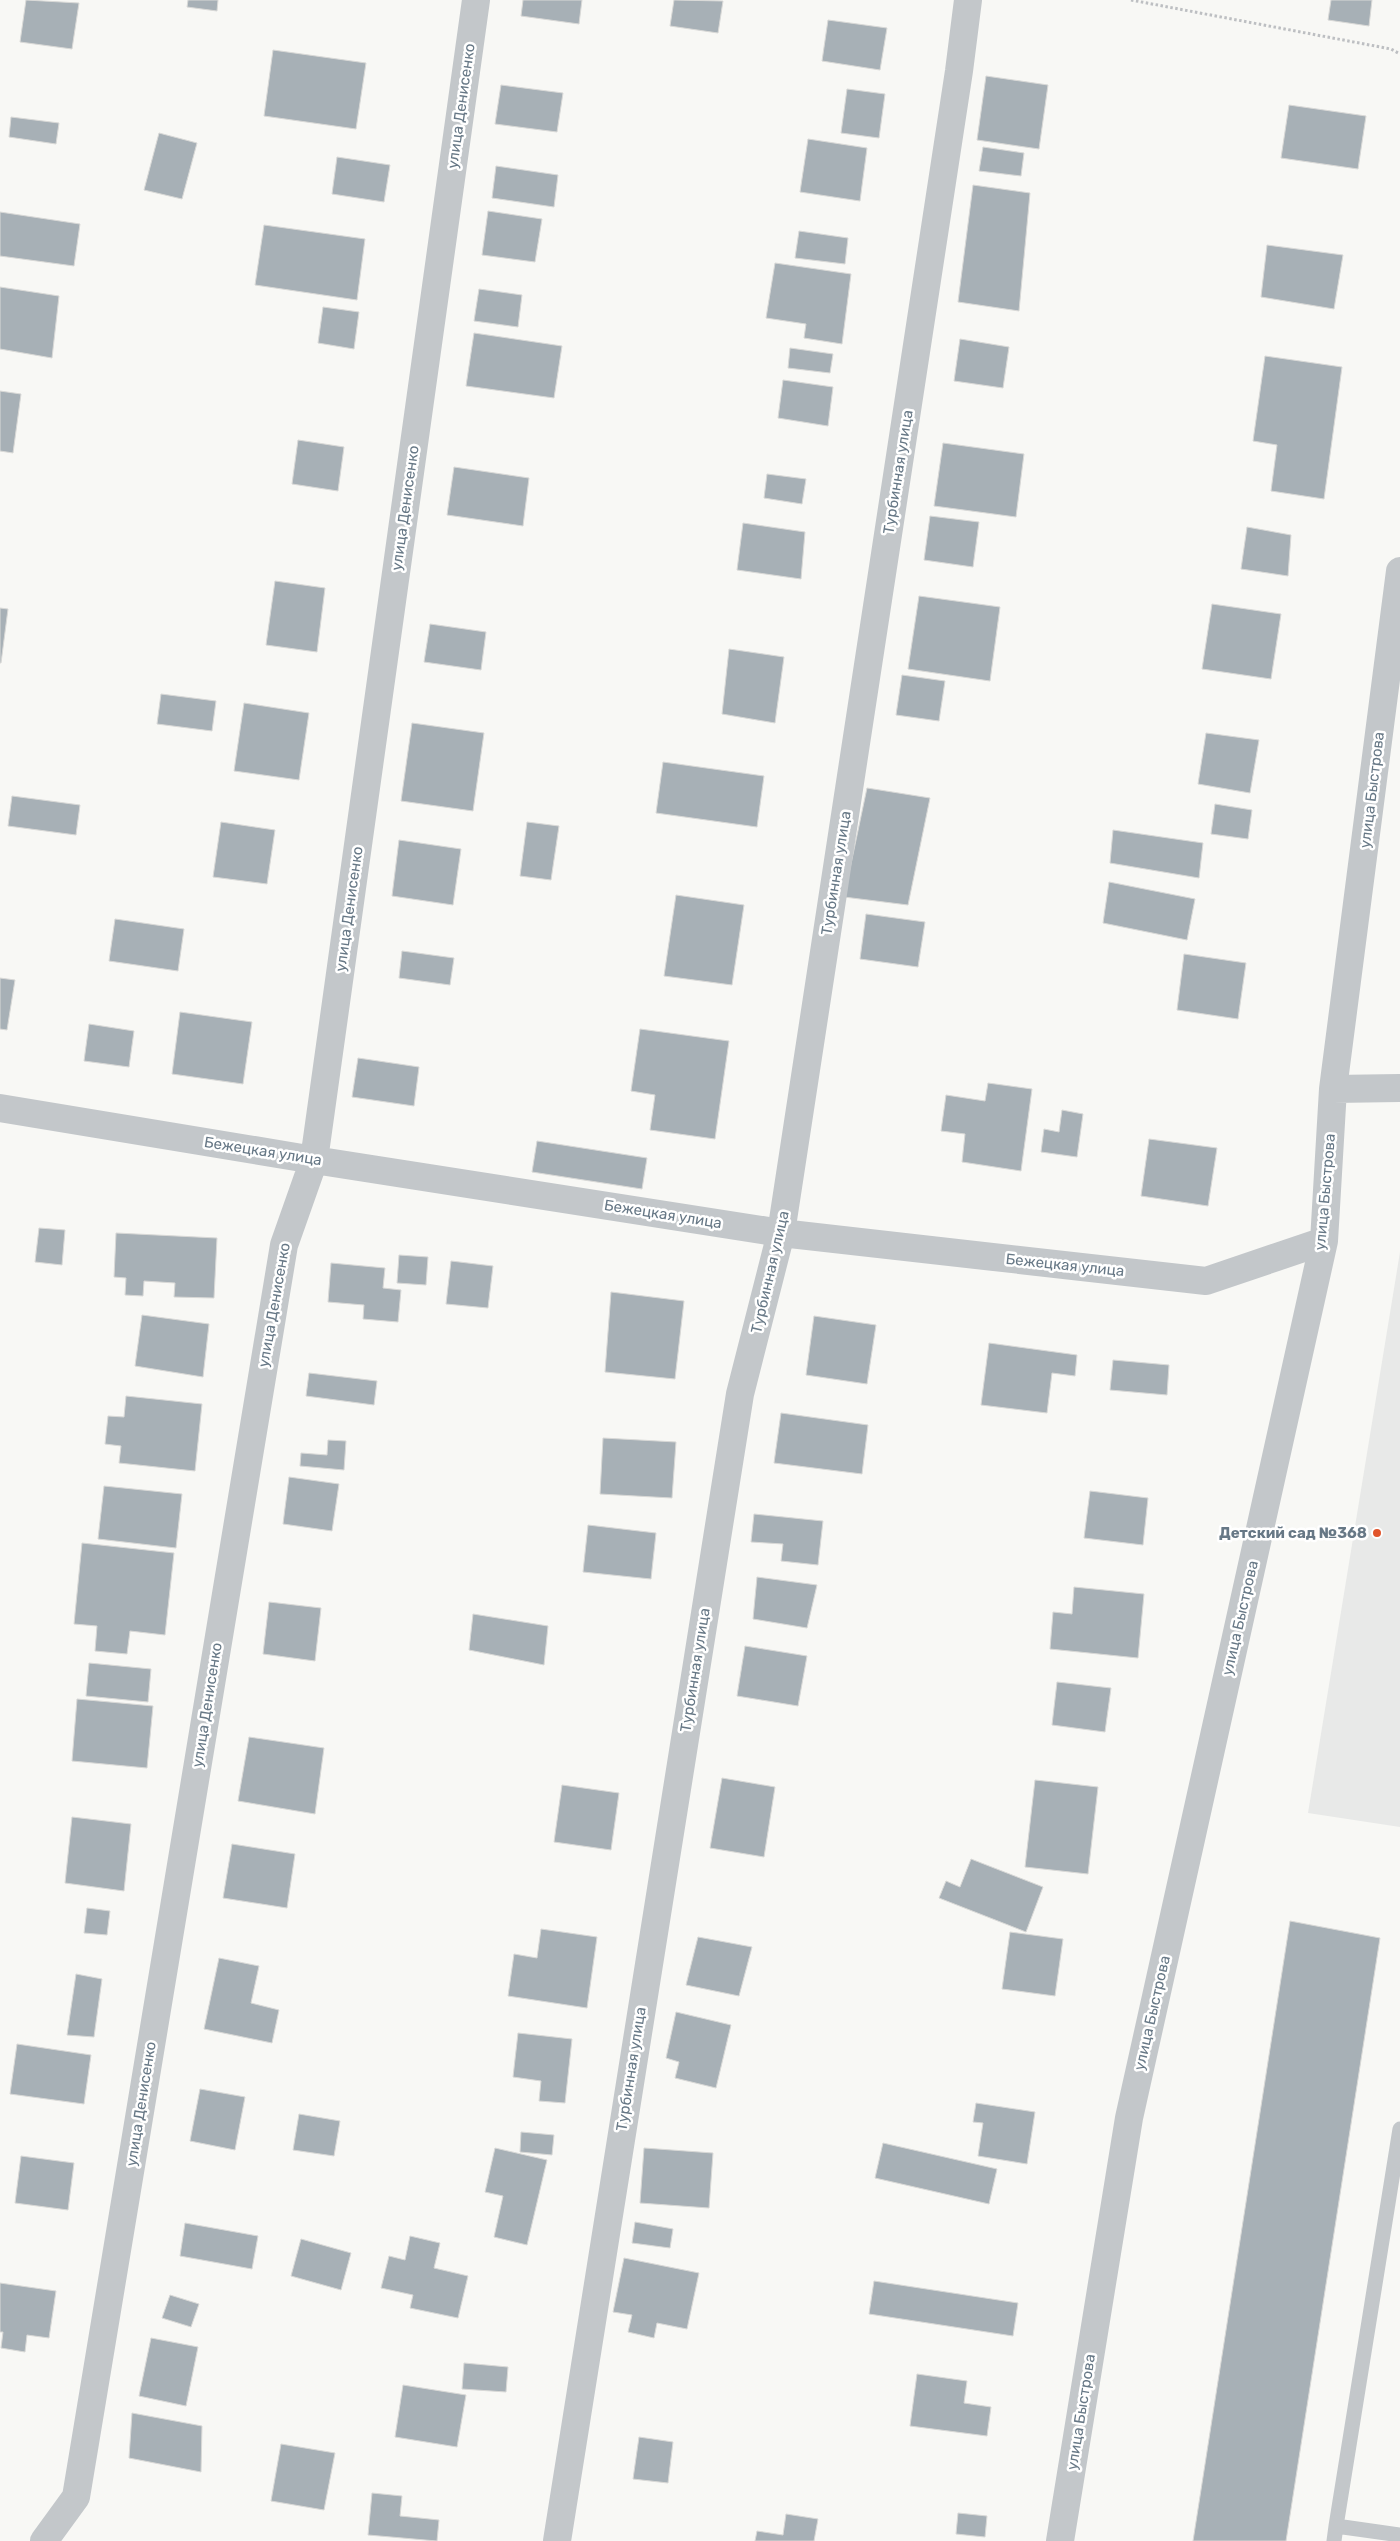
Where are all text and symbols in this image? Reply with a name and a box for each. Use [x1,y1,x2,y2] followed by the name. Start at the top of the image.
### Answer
[443,42,479,170] street label: улица Денисенко
[879,409,917,535] street label: Турбинная улица
[387,444,423,572] street label: улица Денисенко
[1356,731,1388,849] street label: улица Быстрова
[817,810,855,936] street label: Турбинная улица
[331,845,367,973] street label: улица Денисенко
[203,1133,323,1169] street label: Бежецкая улица
[1311,1133,1339,1251] street label: улица Быстрова
[603,1196,723,1232] street label: Бежецкая улица
[747,1209,793,1335] street label: Турбинная улица
[254,1241,294,1369] street label: улица Денисенко
[1005,1250,1125,1280] street label: Бежецкая улица
[1219,1524,1367,1542] place label: Детский сад №368
[1371,1527,1383,1539] marker: Детский сад №368
[1218,1559,1262,1677] street label: улица Быстрова
[676,1607,714,1733] street label: Турбинная улица
[188,1641,226,1769] street label: улица Денисенко
[1130,1954,1174,2072] street label: улица Быстрова
[612,2006,650,2132] street label: Турбинная улица
[122,2040,160,2168] street label: улица Денисенко
[1063,2353,1099,2471] street label: улица Быстрова

